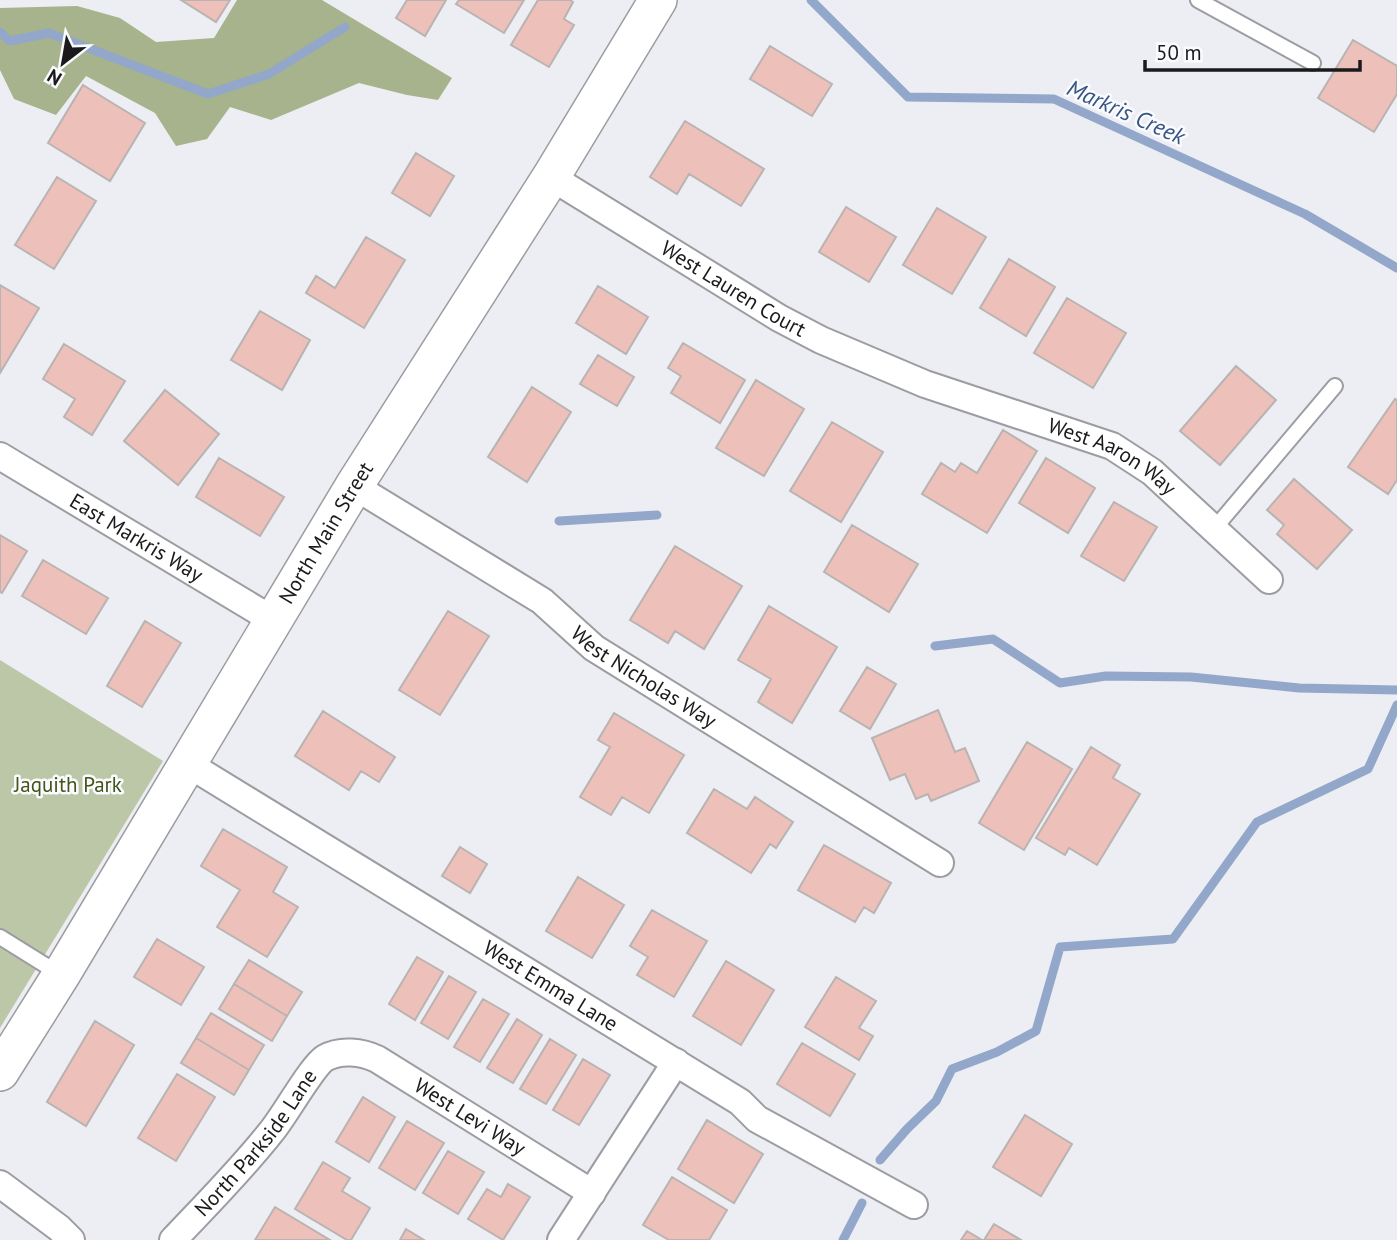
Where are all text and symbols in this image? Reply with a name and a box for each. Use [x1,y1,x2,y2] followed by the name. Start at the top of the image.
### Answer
[28,28,98,98] north arrow
[1145,28,1360,72] scale bar
[1156,39,1202,66] text: 50 m
[43,64,66,91] text: N
[1063,73,1191,151] water label: Markris Creek
[656,234,811,343] street label: West Lauren Court
[1045,412,1182,501] street label: West Aaron Way
[273,457,379,609] street label: North Main Street
[65,487,208,588] street label: East Markris Way
[566,620,722,734] street label: West Nicholas Way
[13,771,122,798] park label: Jaquith Park
[478,934,623,1037] street label: West Emma Lane
[189,1064,323,1222] street label: North Parkside Lane
[409,1072,531,1161] street label: West Levi Way

